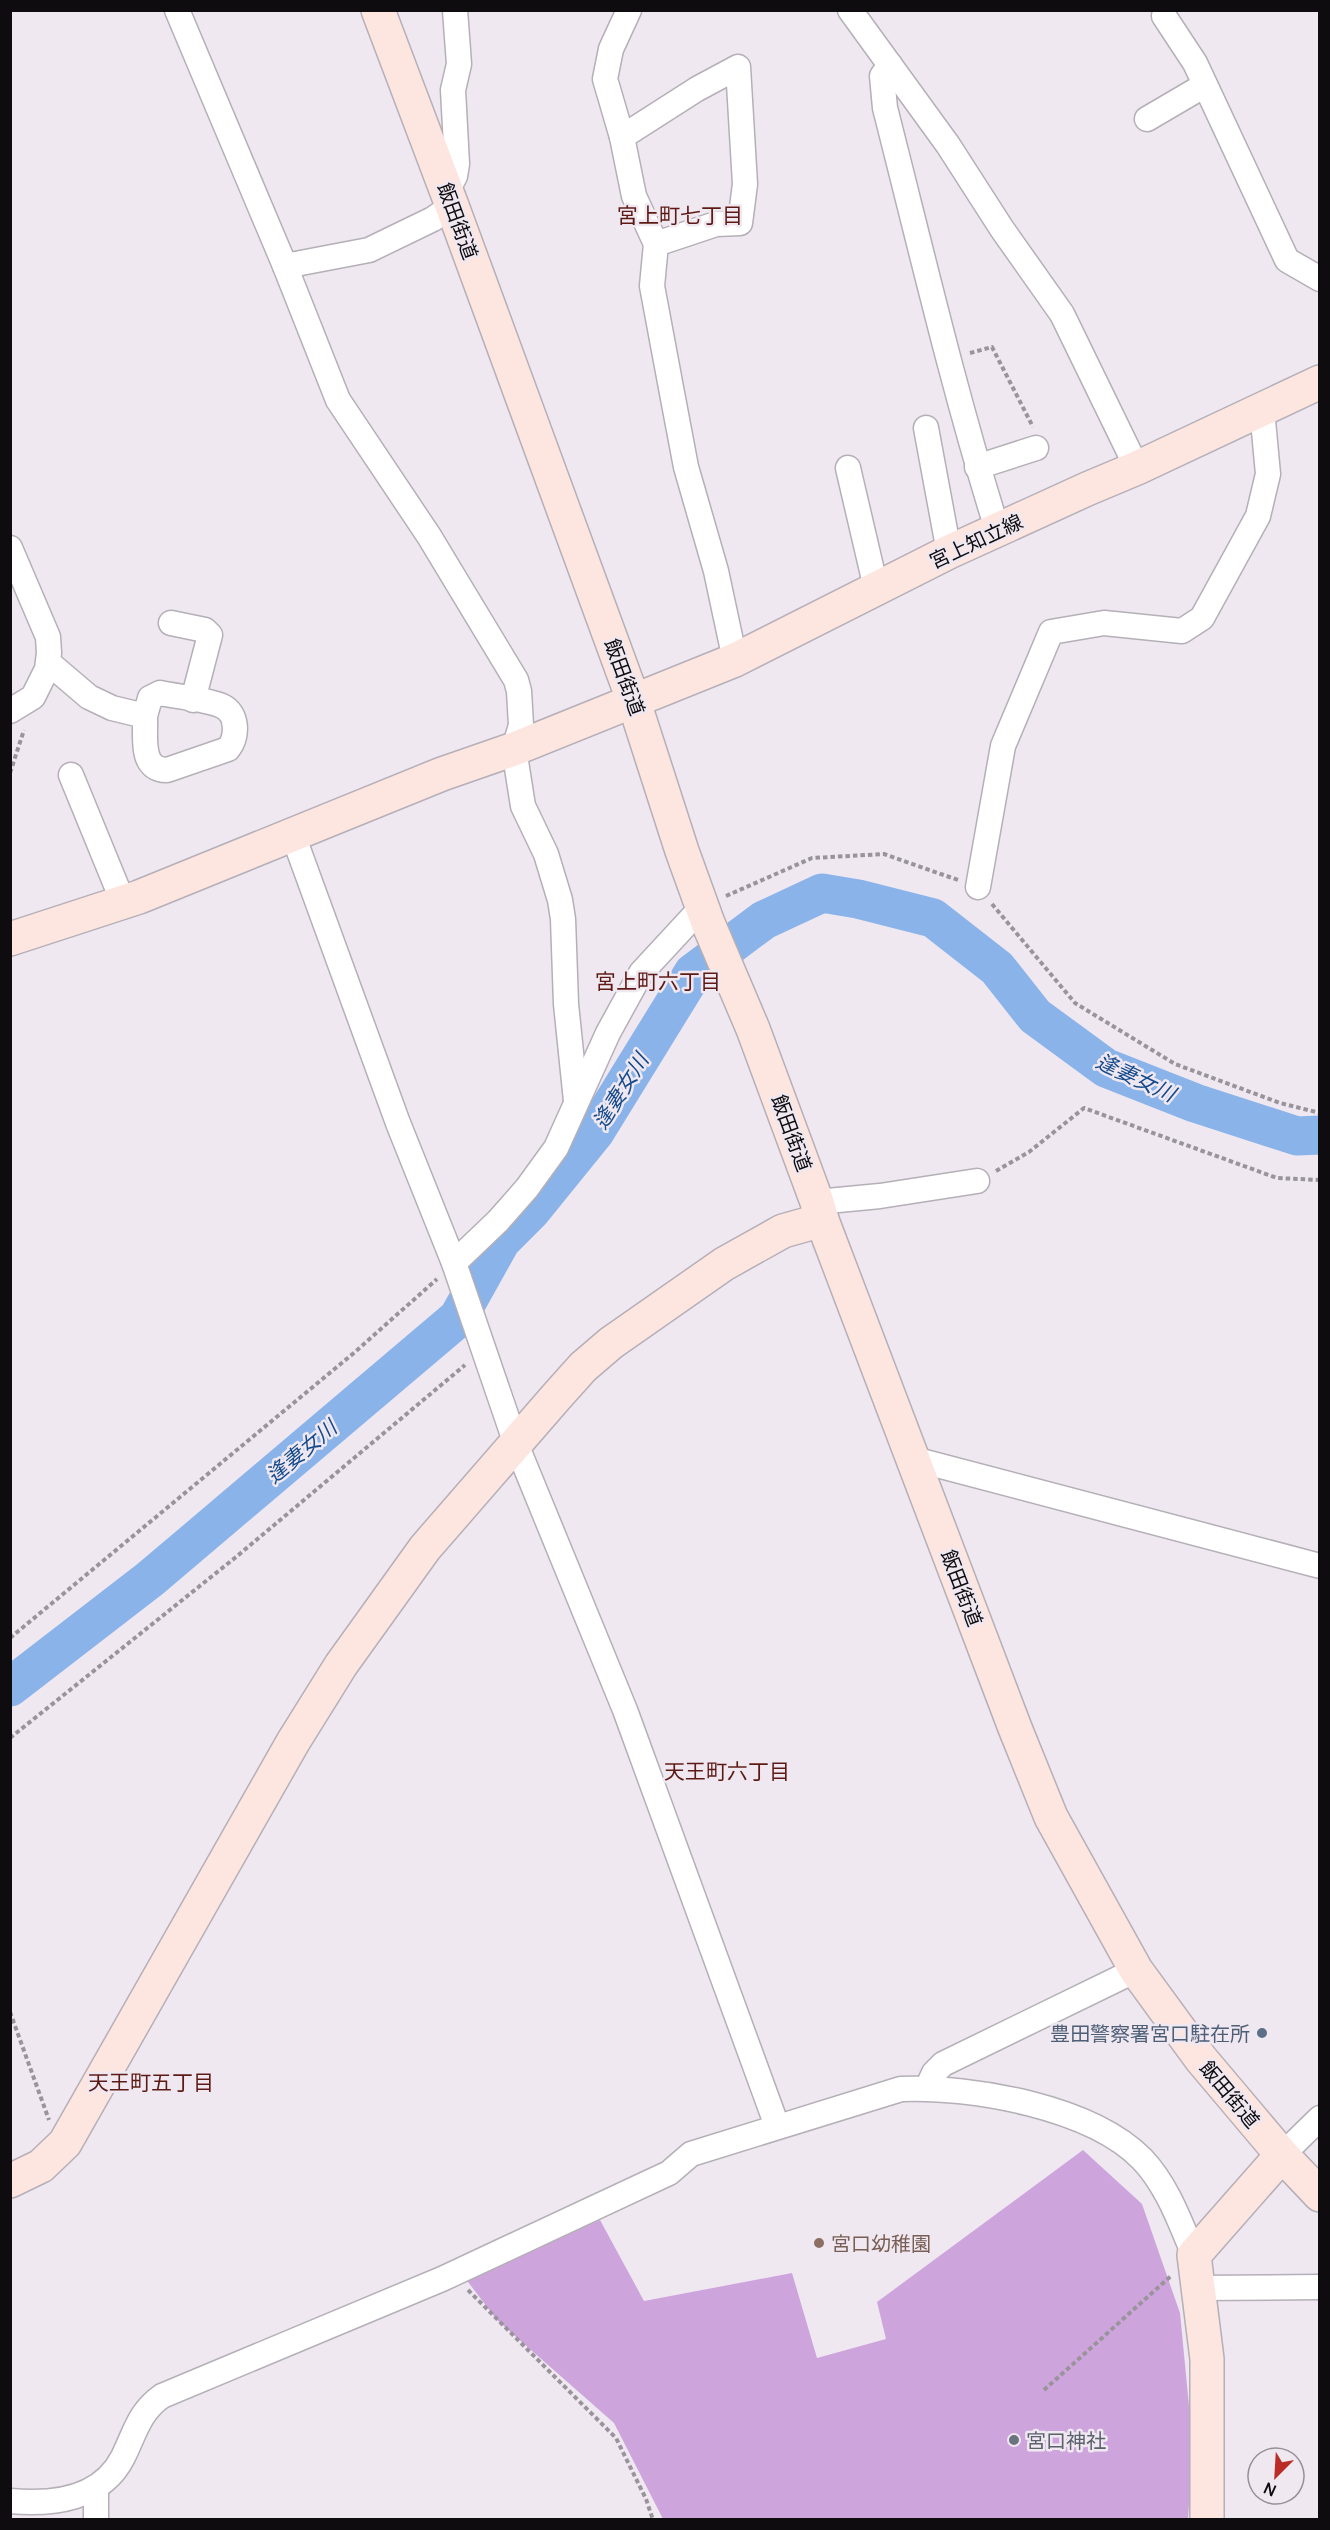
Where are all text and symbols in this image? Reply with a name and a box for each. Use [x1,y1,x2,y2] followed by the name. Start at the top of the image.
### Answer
[432,179,484,263] street label: 飯田街道
[617,201,743,229] district label: 宮上町七丁目
[925,508,1027,574] street label: 宮上知立線
[599,635,651,719] street label: 飯田街道
[595,967,721,995] district label: 宮上町六丁目
[586,1046,655,1134] water label: 逢妻女川
[1092,1047,1182,1108] water label: 逢妻女川
[766,1091,818,1175] street label: 飯田街道
[260,1412,344,1489] water label: 逢妻女川
[935,1546,989,1630] street label: 飯田街道
[664,1757,790,1785] district label: 天王町六丁目
[1050,2020,1250,2047] place label: 豊田警察署宮口駐在所
[1255,2026,1269,2040] marker: 豊田警察署宮口駐在所
[1194,2055,1266,2133] street label: 飯田街道
[88,2068,214,2096] district label: 天王町五丁目
[831,2230,931,2257] place label: 宮口幼稚園
[812,2236,826,2250] marker: 宮口幼稚園
[1026,2427,1106,2454] place label: 宮口神社
[1007,2433,1021,2447] marker: 宮口神社
[1246,2446,1306,2506] north arrow
[1260,2477,1280,2502] text: N

